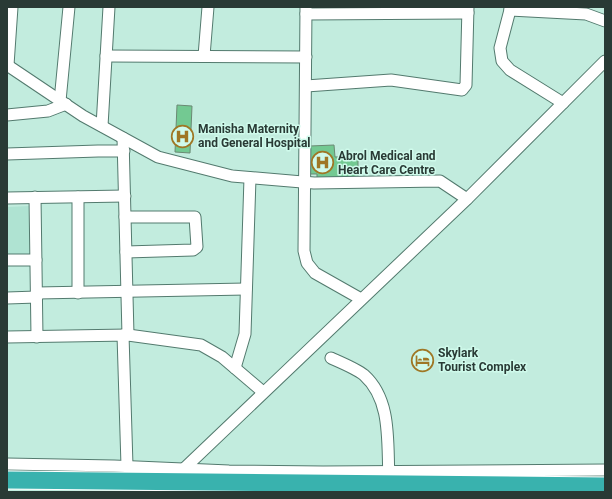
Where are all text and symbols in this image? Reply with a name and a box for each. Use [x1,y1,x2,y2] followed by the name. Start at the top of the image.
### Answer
[198,122,311,150] place label: Manisha Maternity and General Hospital
[170,123,196,149] hospital icon: Manisha Maternity and General Hospital
[338,149,436,177] place label: Abrol Medical and Heart Care Centre
[309,150,335,176] hospital icon: Abrol Medical and Heart Care Centre
[438,346,527,374] place label: Skylark Tourist Complex
[410,347,436,373] hotel icon: Skylark Tourist Complex

